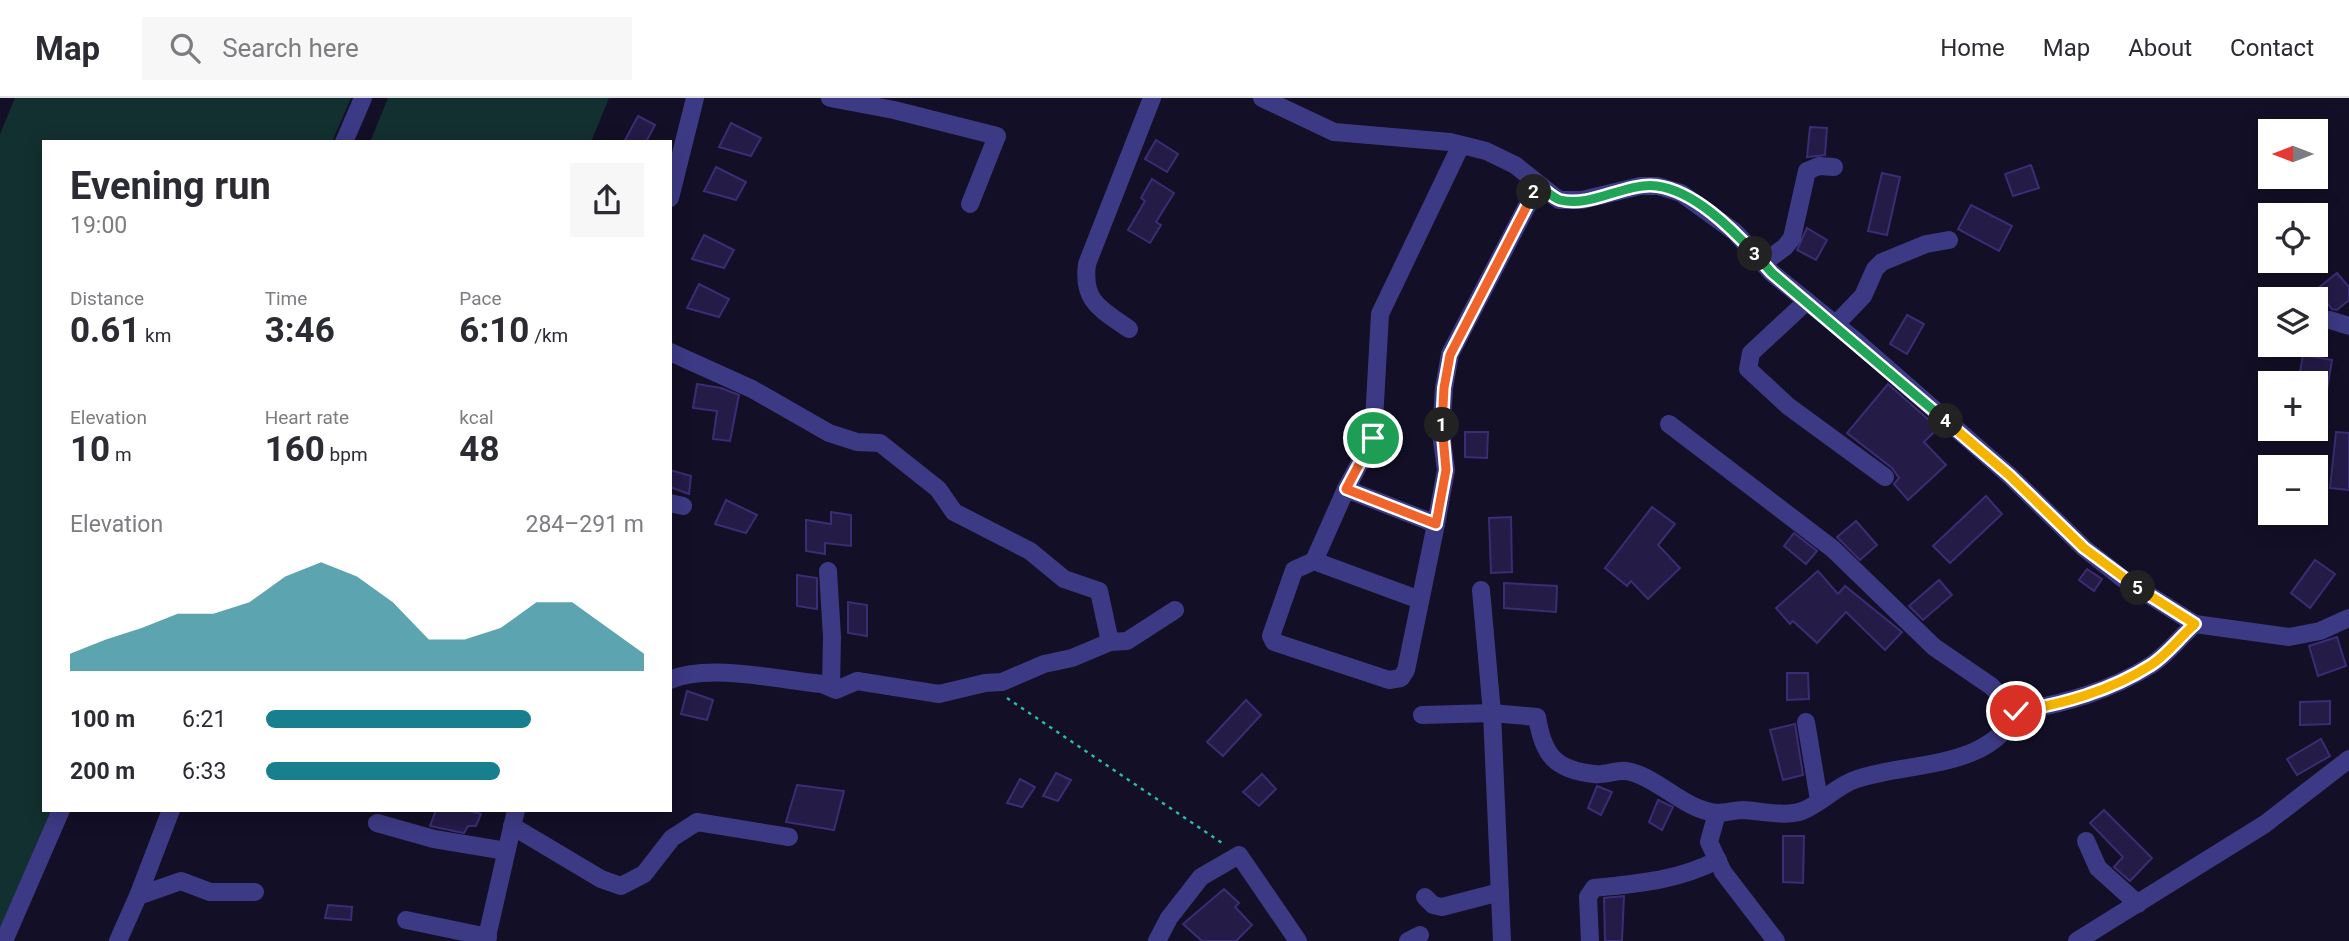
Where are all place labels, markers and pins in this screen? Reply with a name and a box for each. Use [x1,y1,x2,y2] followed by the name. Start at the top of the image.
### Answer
[1516,174,1552,210] pin: 2
[1738,236,1772,272] pin: 3
[1928,404,1964,438] pin: 4
[1343,408,1403,468] pin
[1424,408,1460,442] pin: 1
[2120,570,2156,606] pin: 5
[1986,681,2046,741] pin

